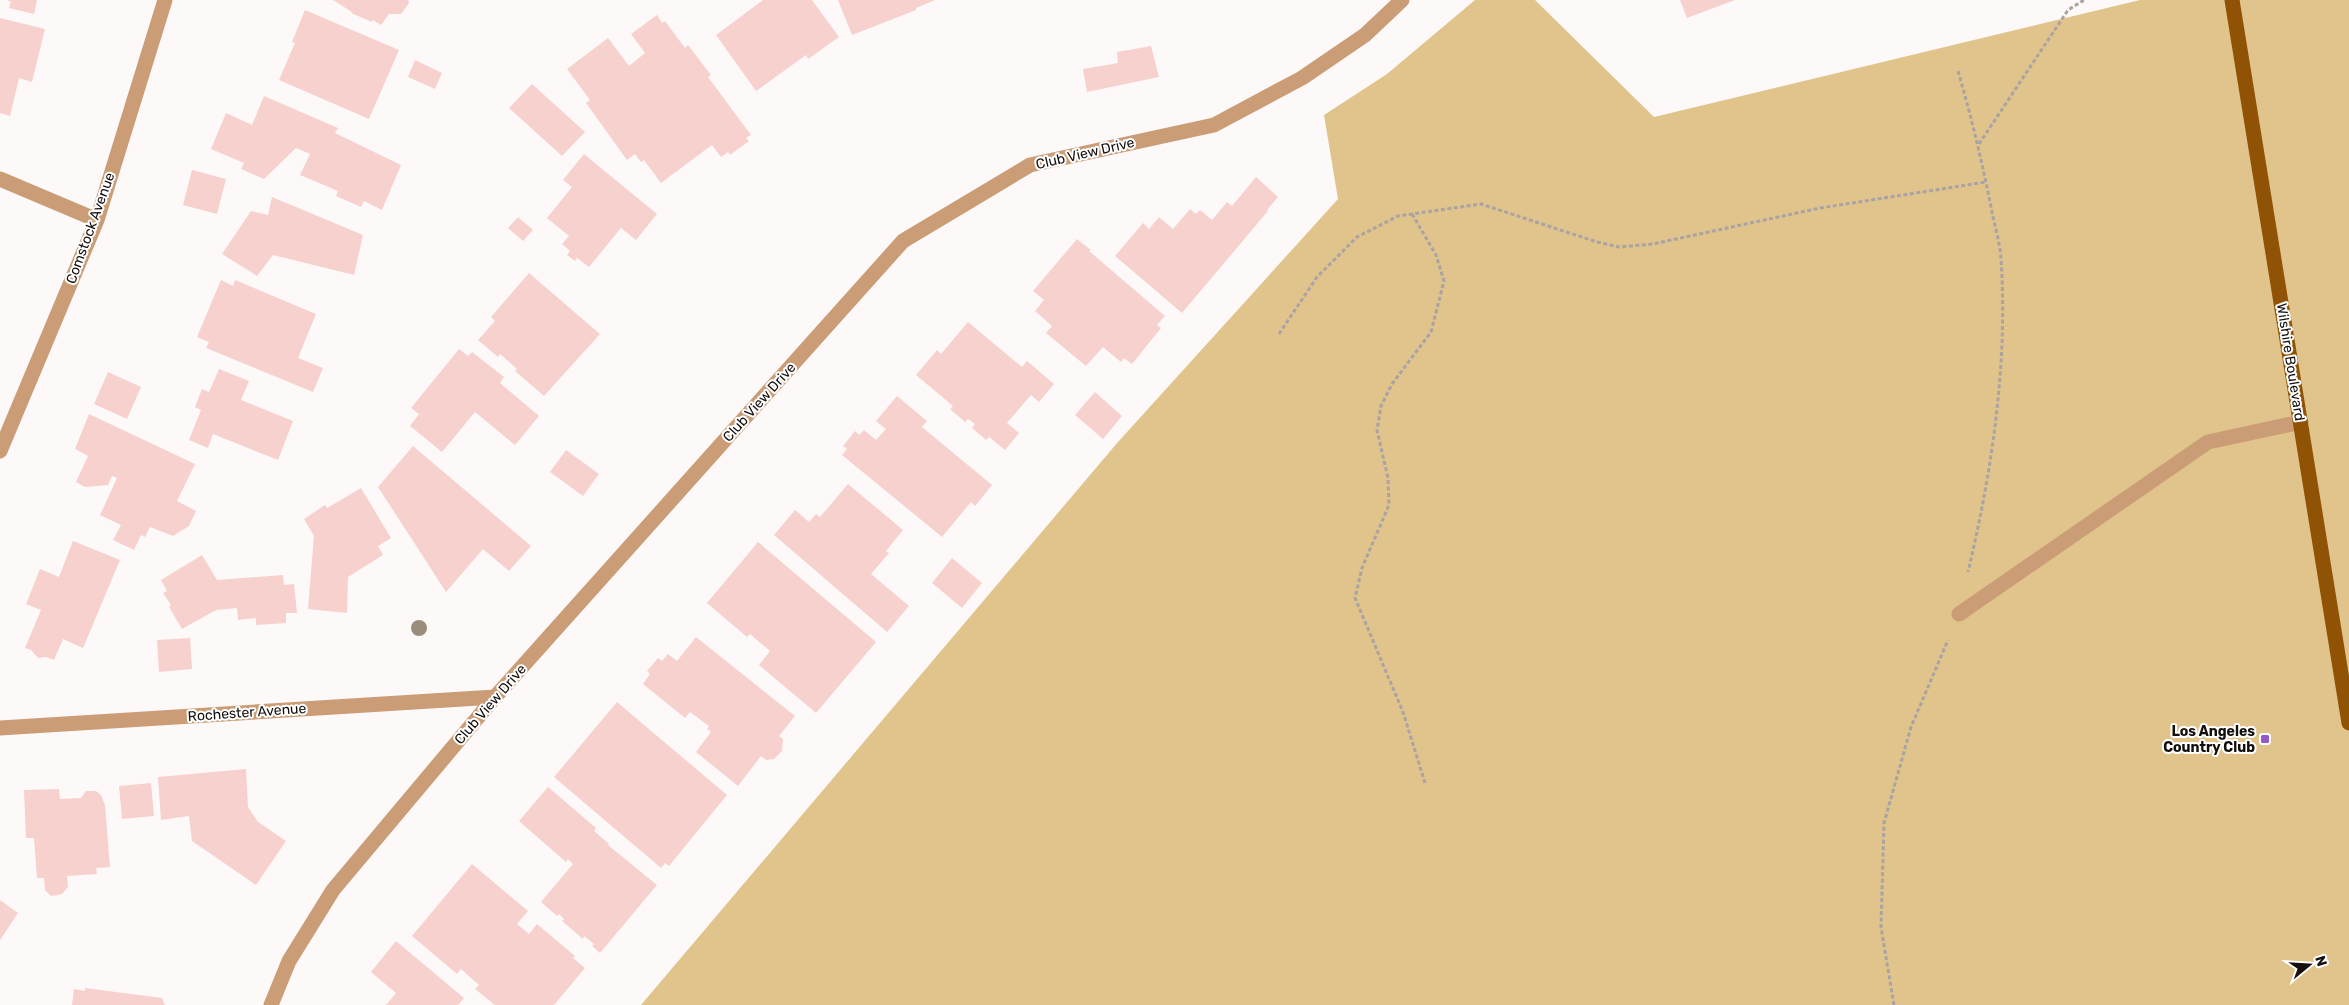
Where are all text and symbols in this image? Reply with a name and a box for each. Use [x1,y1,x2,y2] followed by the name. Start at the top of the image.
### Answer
[1034,134,1136,173] street label: Club View Drive
[62,170,119,286] street label: Comstock Avenue
[2273,302,2308,422] street label: Wilshire Boulevard
[719,359,799,445] street label: Club View Drive
[451,661,530,748] street label: Club View Drive
[187,700,307,725] street label: Rochester Avenue
[2163,723,2255,756] place label: Los Angeles Country Club
[2259,733,2271,745] marker: Los Angeles Country Club
[2284,940,2334,990] north arrow
[2311,954,2331,969] text: N

